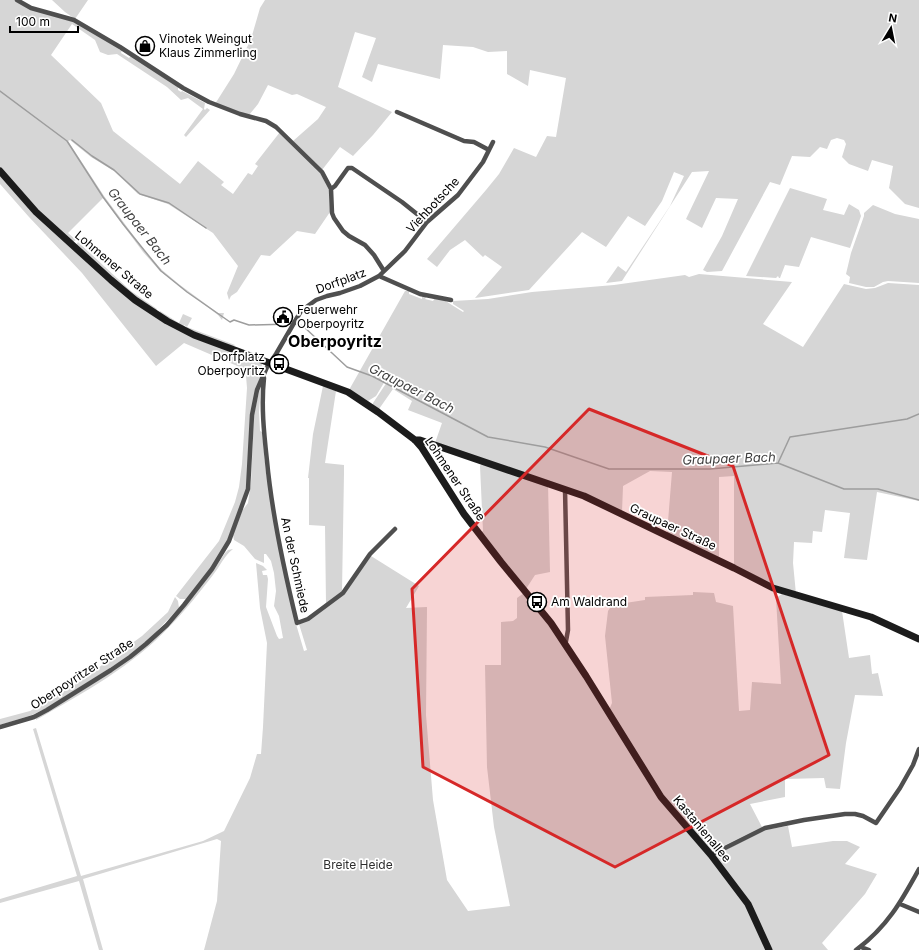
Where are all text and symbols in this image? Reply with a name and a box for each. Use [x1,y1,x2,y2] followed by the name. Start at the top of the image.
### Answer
[10,8,78,34] scale bar
[871,8,911,48] north arrow
[887,11,898,26] text: N
[16,14,50,29] text: 100 m
[159,31,257,60] place label: Vinotek Weingut Klaus Zimmerling
[134,35,156,57] shop icon: Vinotek Weingut Klaus Zimmerling
[403,174,462,236] street label: Viehbotsche
[105,184,175,268] water label: Graupaer Bach
[72,227,157,302] street label: Lohmener Straße
[314,264,368,297] street label: Dorfplatz
[297,302,364,331] place label: Feuerwehr Oberpoyritz
[272,306,294,328] public building icon: Feuerwehr Oberpoyritz
[288,331,382,351] district label: Oberpoyritz
[198,349,265,378] place label: Dorfplatz Oberpoyritz
[268,353,290,375] bus stop icon: Dorfplatz Oberpoyritz
[367,360,458,417] water label: Graupaer Bach
[422,434,489,523] street label: Lohmener Straße
[682,448,776,468] water label: Graupaer Bach
[628,500,719,553] street label: Graupaer Straße
[278,516,313,614] street label: An der Schmiede
[526,591,548,613] bus stop icon: Am Waldrand
[551,594,627,609] place label: Am Waldrand
[28,635,136,712] street label: Oberpoyritzer Straße
[670,792,735,865] street label: Kastanienallee
[323,857,393,872] park label: Breite Heide

